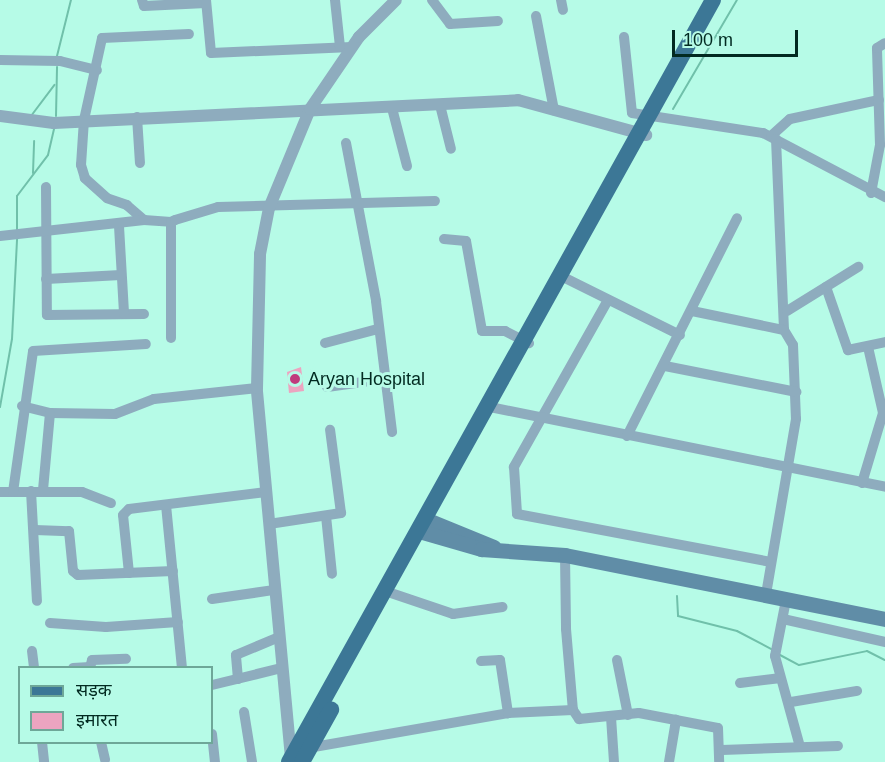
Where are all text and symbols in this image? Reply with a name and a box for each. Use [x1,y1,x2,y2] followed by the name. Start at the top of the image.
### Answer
[675,18,801,56] scale bar
[683,30,733,50] text: 100 m
[308,368,425,390] place label: Aryan Hospital
[286,370,304,388] marker: Aryan Hospital
[18,666,213,744] legend
[76,680,112,700] text: सड़क
[76,710,118,730] text: इमारत

